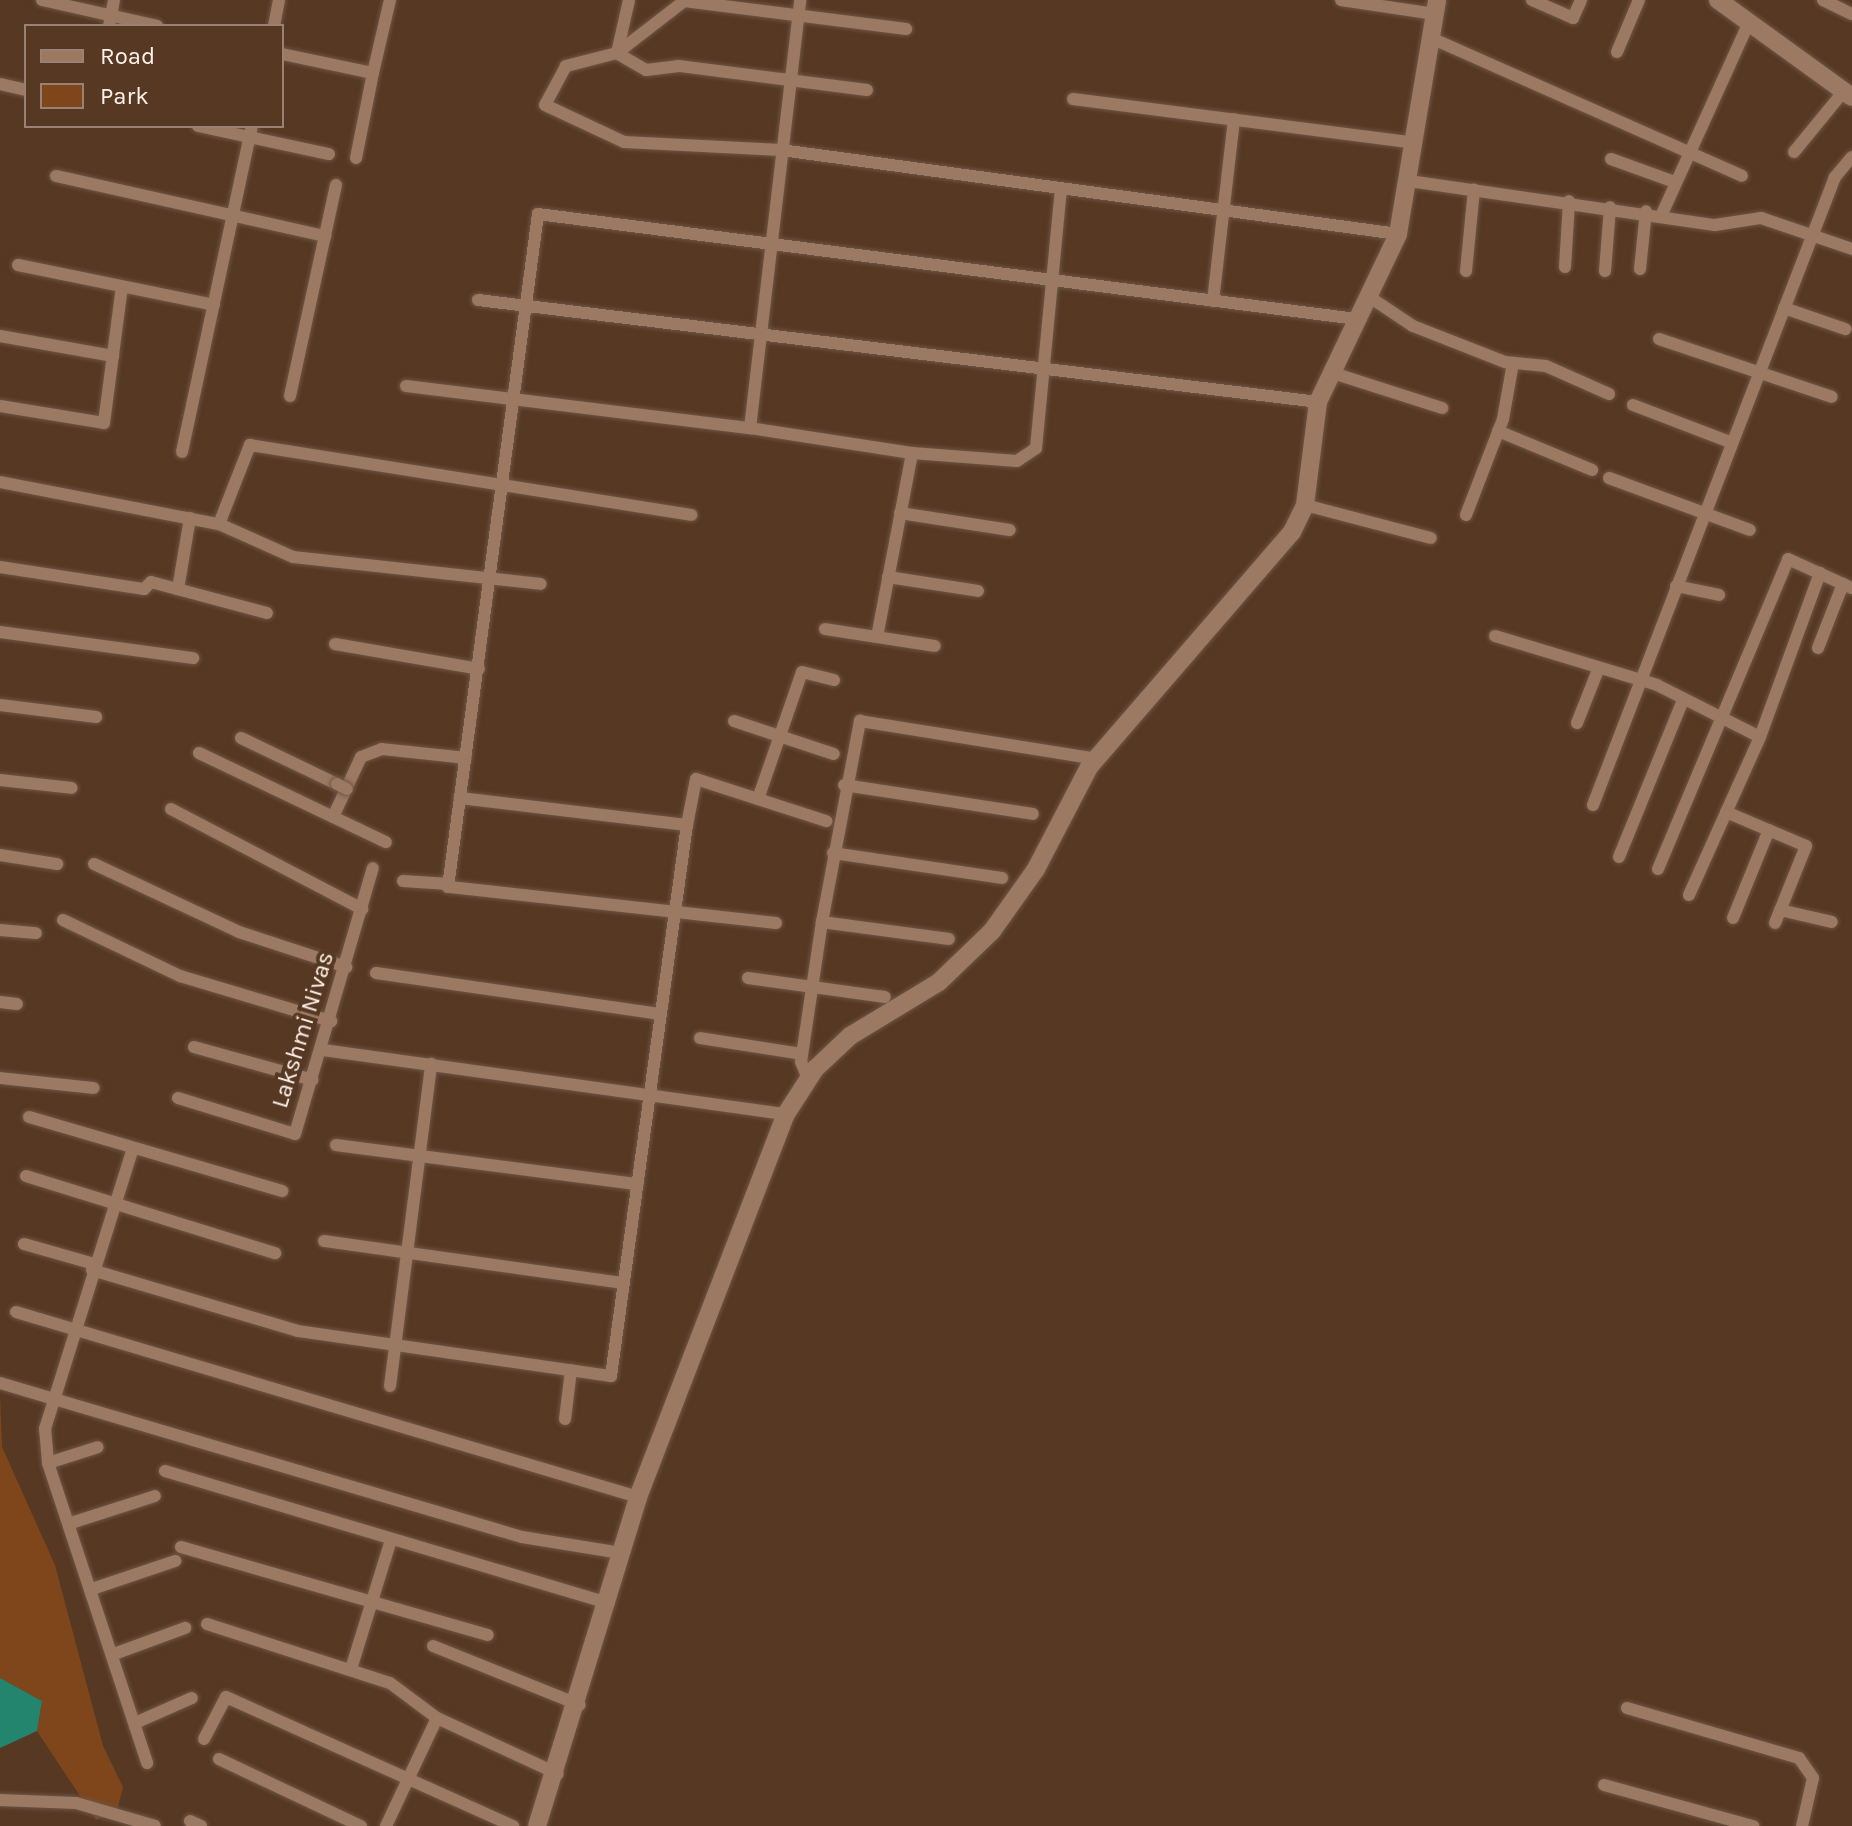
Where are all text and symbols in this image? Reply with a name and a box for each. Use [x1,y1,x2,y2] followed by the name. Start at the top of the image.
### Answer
[24,24,284,128] legend
[100,42,155,70] text: Road
[100,82,149,110] text: Park
[266,948,340,1112] street label: Lakshmi Nivas

